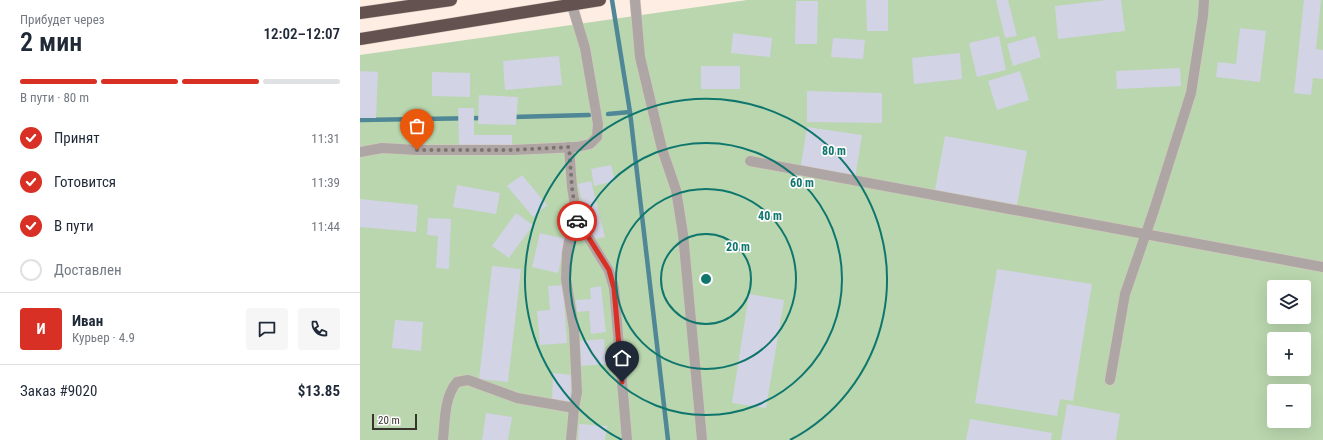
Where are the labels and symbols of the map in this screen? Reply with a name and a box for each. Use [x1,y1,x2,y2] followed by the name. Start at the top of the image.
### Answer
[400,109,434,150] pin
[822,144,846,158] text: 80 m
[790,176,814,190] text: 60 m
[557,201,597,241] courier
[758,209,782,223] text: 40 m
[726,240,750,254] text: 20 m
[699,272,713,286] centre of rings
[605,341,639,382] pin
[372,412,417,431] scale bar

